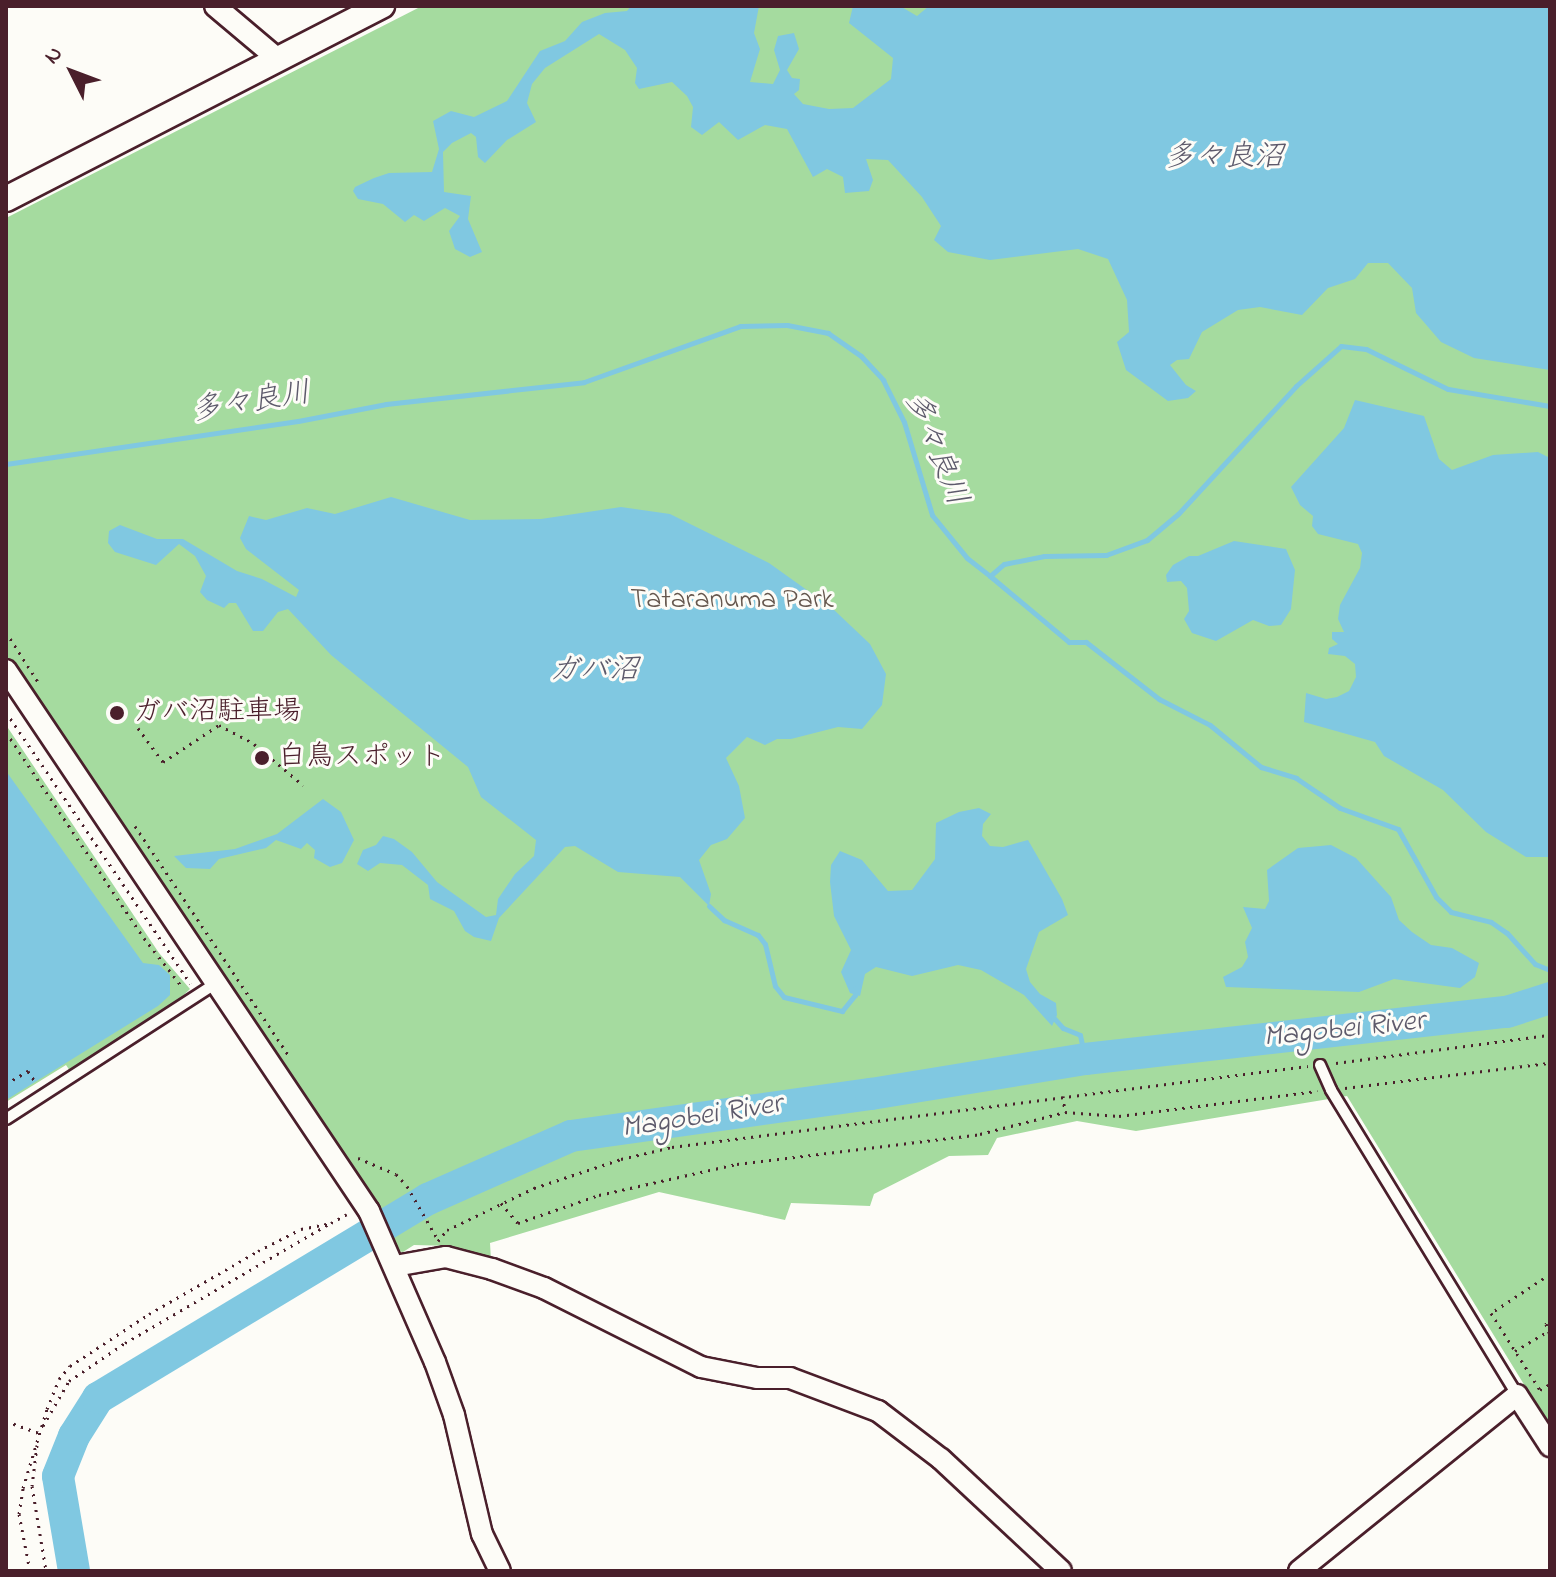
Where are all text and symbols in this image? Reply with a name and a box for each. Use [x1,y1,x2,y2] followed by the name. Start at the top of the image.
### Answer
[32,32,112,112] north arrow
[37,40,71,72] text: N
[1164,140,1284,176] water label: 多々良沼
[189,376,313,430] water label: 多々良川
[896,387,974,511] water label: 多々良川
[630,584,834,618] park label: Tataranuma Park
[549,653,639,689] water label: ガバ沼
[133,696,301,730] place label: ガバ沼駐車場
[108,704,126,722] marker: ガバ沼駐車場
[278,741,446,775] place label: 白鳥スポット
[253,749,271,767] marker: 白鳥スポット
[1262,1004,1426,1056] water label: Magobei River
[619,1087,785,1147] water label: Magobei River

